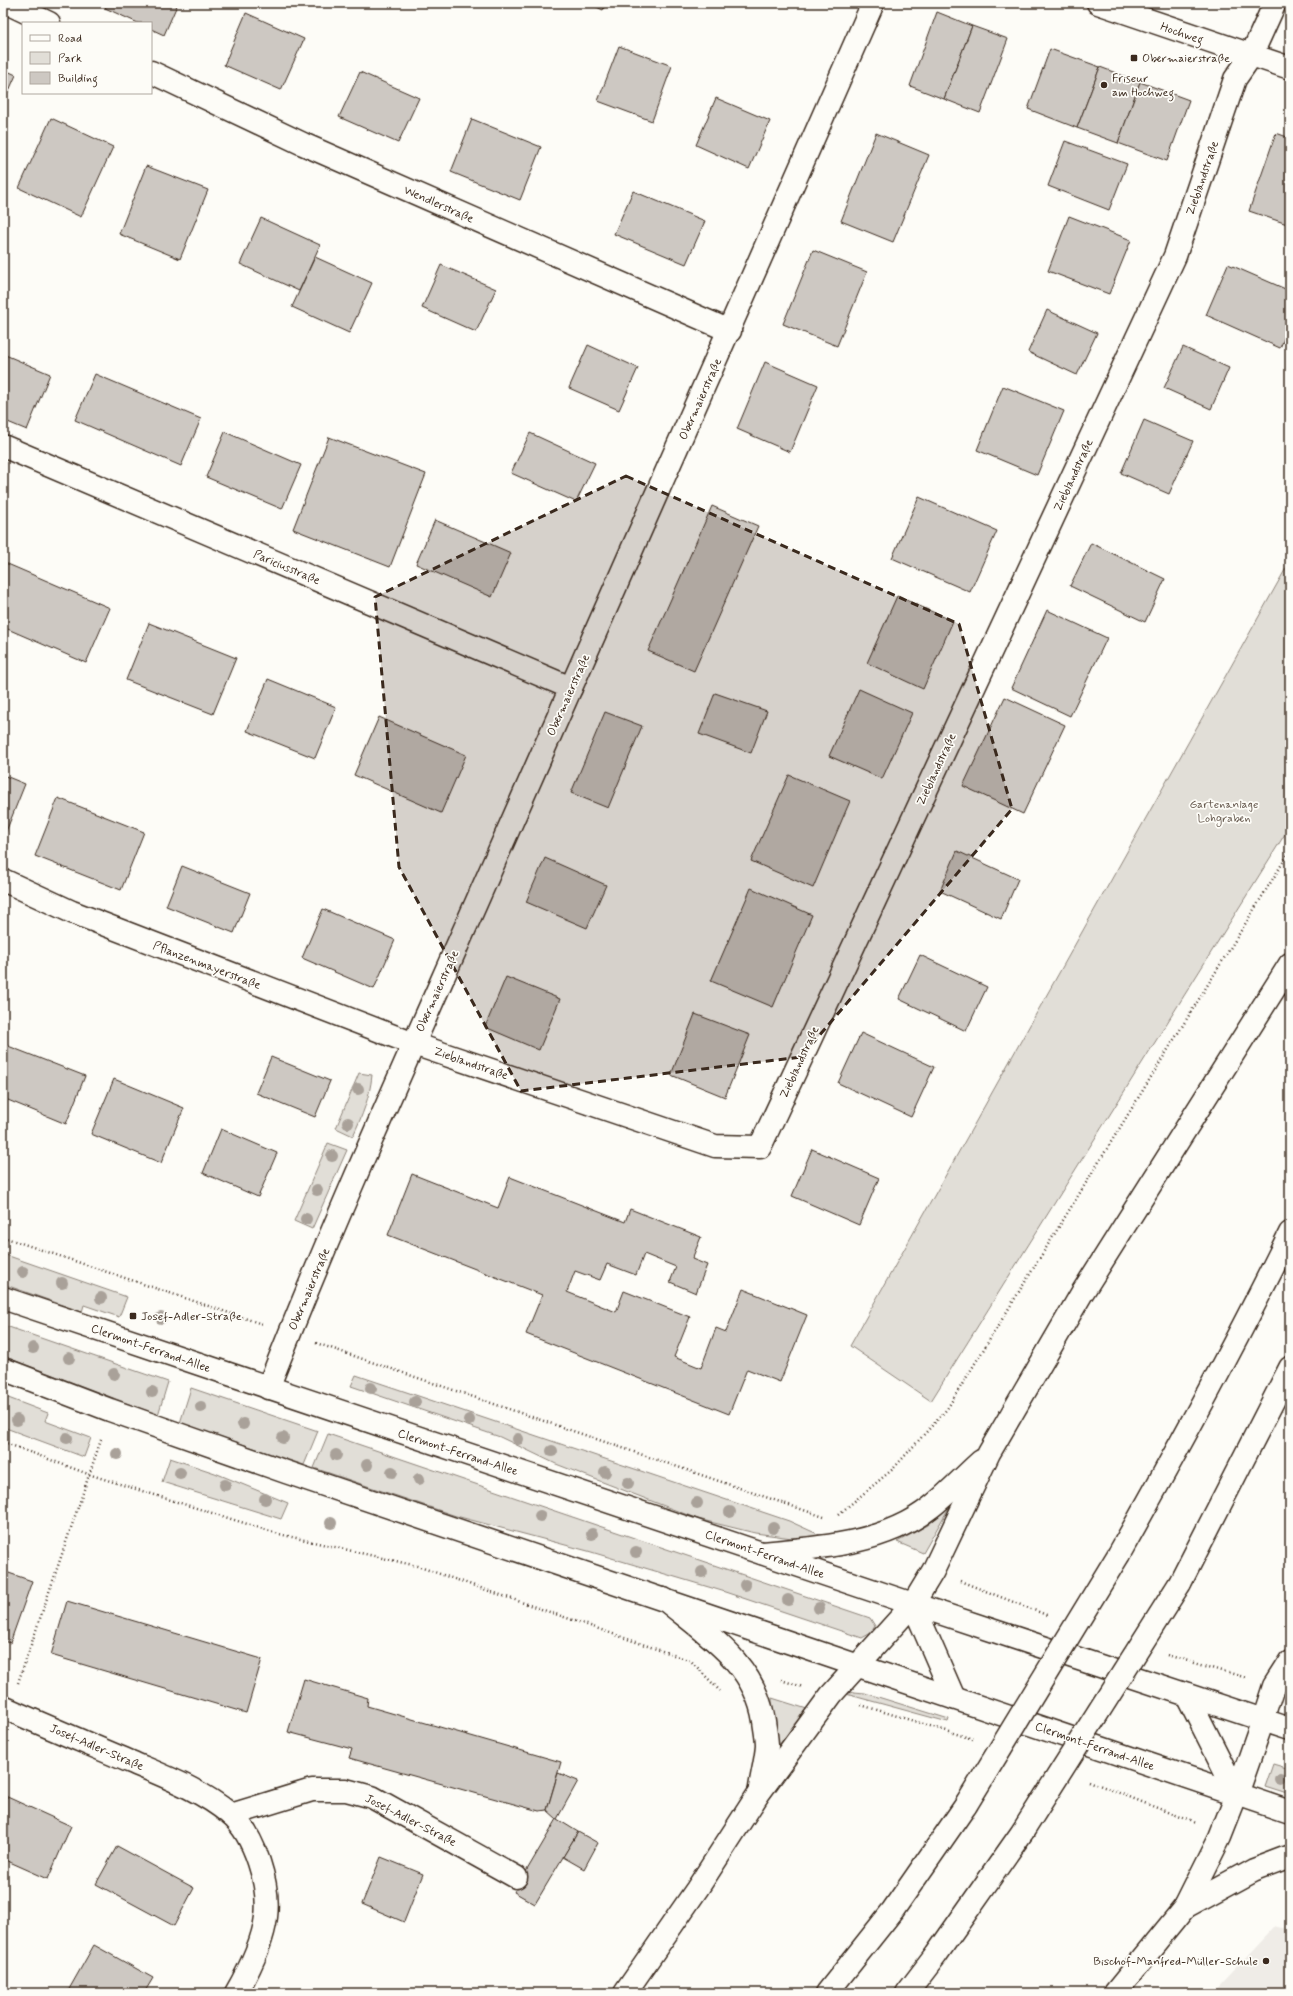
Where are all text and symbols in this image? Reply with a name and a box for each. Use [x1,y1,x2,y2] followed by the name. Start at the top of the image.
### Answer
[1158,19,1206,50] street label: Hochweg
[22,22,152,94] legend
[58,31,82,47] text: Road
[58,51,82,67] text: Park
[1142,51,1230,67] place label: Obermaierstraße
[1129,53,1139,63] marker: Obermaierstraße
[58,71,98,88] text: Building
[1112,71,1174,102] place label: Friseur am Hochweg
[1099,80,1109,90] marker: Friseur am Hochweg
[1183,139,1223,218] street label: Zieblandstraße
[401,182,476,228] street label: Wendlerstraße
[676,356,726,443] street label: Obermaierstraße
[1050,437,1098,514] street label: Zieblandstraße
[251,547,323,589] street label: Pariciusstraße
[544,652,594,739] street label: Obermaierstraße
[913,731,961,808] street label: Zieblandstraße
[1190,797,1258,827] park label: Gartenanlage Lohgraben
[150,938,263,994] street label: Pflanzenmayerstraße
[413,948,463,1035] street label: Obermaierstraße
[776,1024,824,1101] street label: Zieblandstraße
[431,1044,510,1084] street label: Zieblandstraße
[285,1246,334,1333] street label: Obermaierstraße
[141,1309,242,1325] place label: Josef-Adler-Straße
[128,1311,138,1321] marker: Josef-Adler-Straße
[89,1321,213,1377] street label: Clermont-Ferrand-Allee
[395,1426,520,1480] street label: Clermont-Ferrand-Allee
[703,1527,827,1583] street label: Clermont-Ferrand-Allee
[1033,1719,1157,1775] street label: Clermont-Ferrand-Allee
[47,1721,146,1775] street label: Josef-Adler-Straße
[362,1791,459,1851] street label: Josef-Adler-Straße
[1093,1954,1258,1970] place label: Bischof-Manfred-Müller-Schule
[1261,1956,1271,1966] marker: Bischof-Manfred-Müller-Schule

